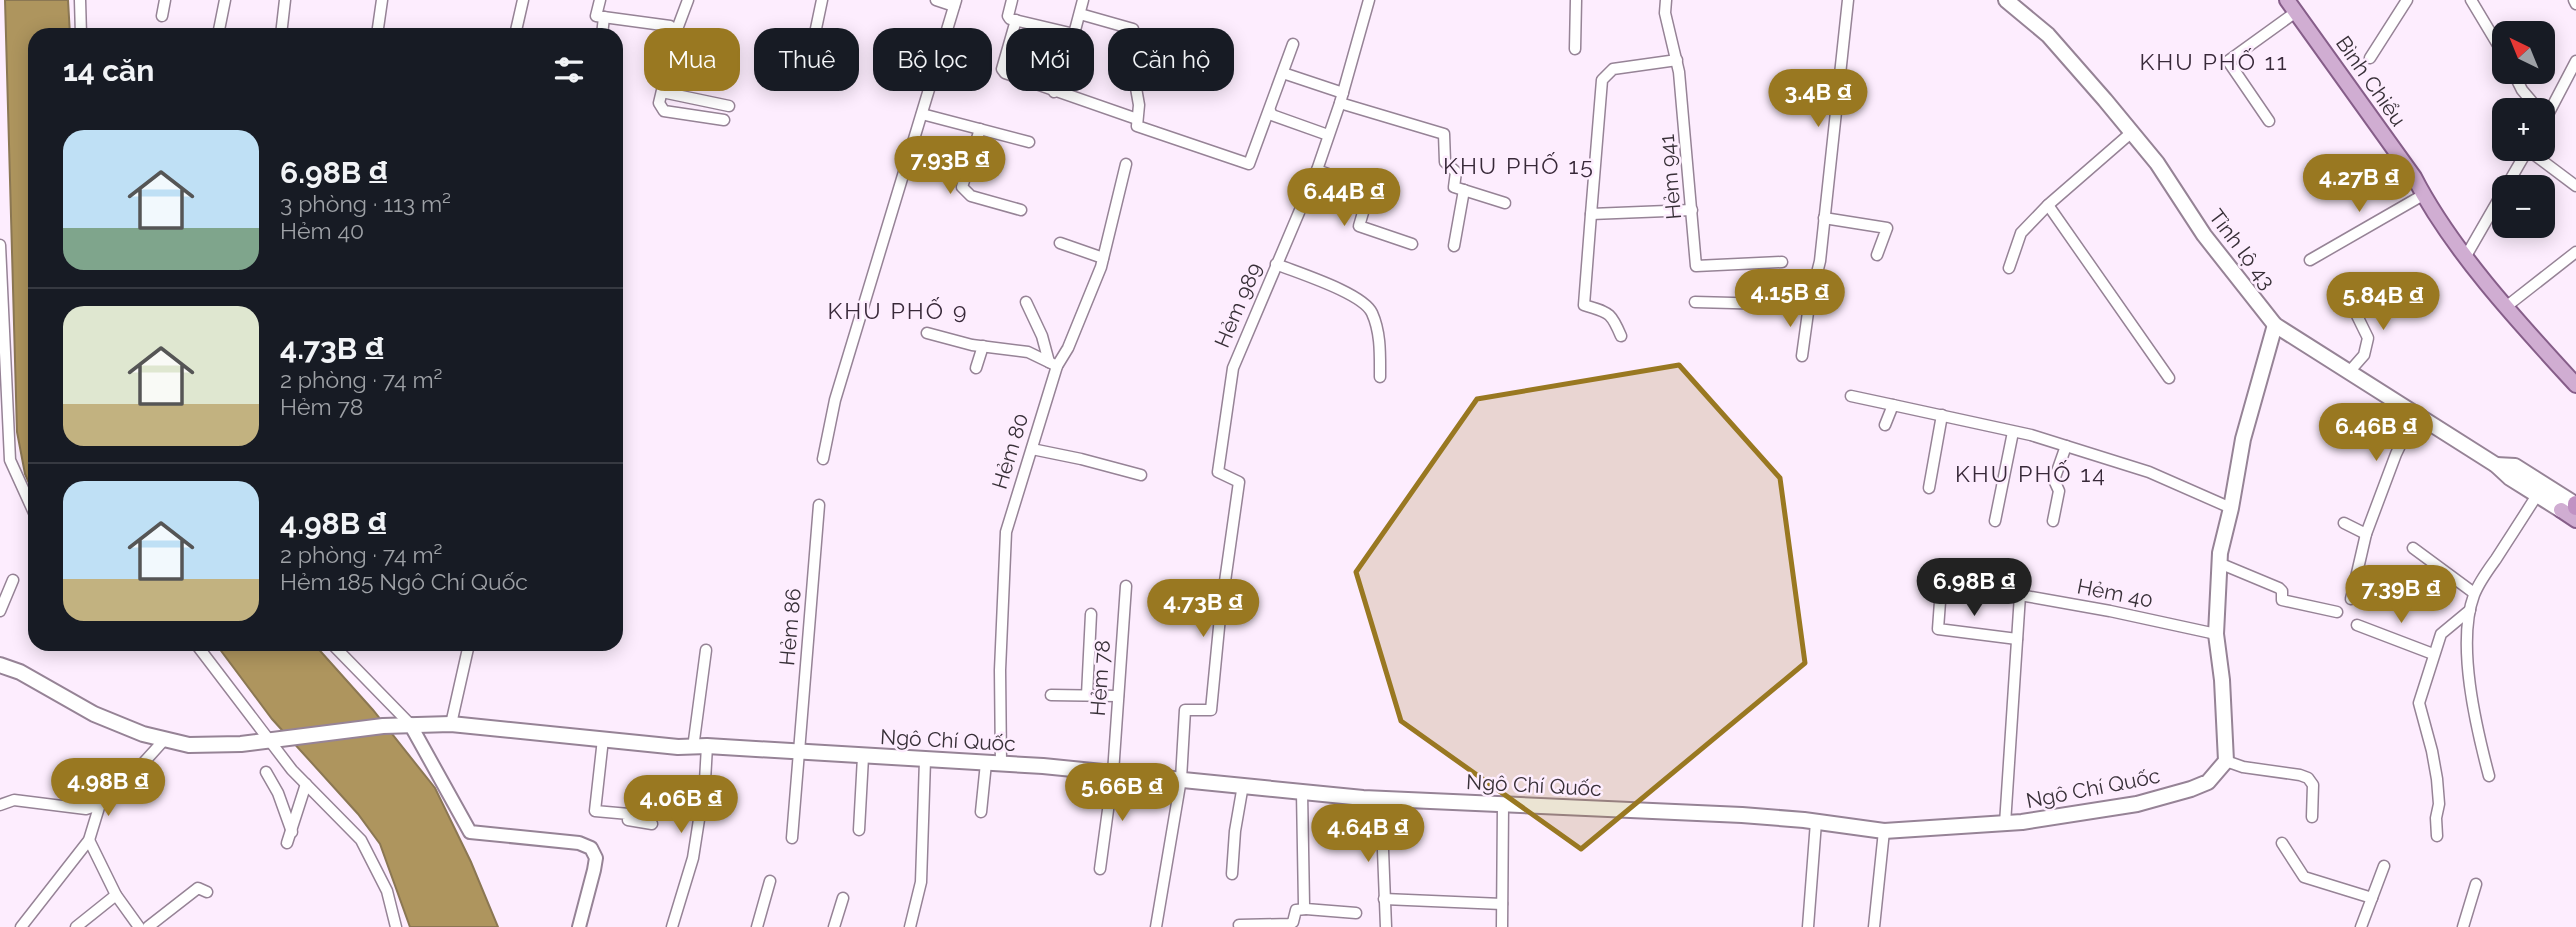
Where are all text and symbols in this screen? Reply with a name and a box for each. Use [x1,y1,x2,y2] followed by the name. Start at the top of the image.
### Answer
[2492,21,2555,84] north arrow
[2492,21,2555,238] map controls
[644,28,740,91] chip: Mua
[754,28,859,91] chip: Thuê
[873,28,992,91] chip: Bộ lọc
[1006,28,1094,91] chip: Mới
[1108,28,1234,91] chip: Căn hộ
[2331,31,2411,131] street label: Bình Chiểu
[2139,48,2289,75] district label: KHU PHỐ 11
[550,51,588,89] icon: filters
[63,53,154,88] text: 14 căn
[1761,69,1875,129] pin: 3.4B ₫
[1784,78,1852,105] text: 3.4B ₫
[2492,98,2555,161] button: +
[1654,133,1686,221] street label: Hẻm 941
[885,136,1015,196] pin: 7.93B ₫
[910,145,990,172] text: 7.93B ₫
[1443,152,1595,179] district label: KHU PHỐ 15
[2294,154,2424,214] pin: 4.27B ₫
[280,155,388,190] text: 6.98B ₫
[119,158,203,242] icon: home
[2319,163,2399,190] text: 4.27B ₫
[1279,168,1409,228] pin: 6.44B ₫
[2492,175,2555,238] button: −
[1303,177,1385,204] text: 6.44B ₫
[280,190,451,217] text: 3 phòng · 113 m²
[2204,204,2280,294] street label: Tỉnh lộ 43
[280,217,364,244] text: Hẻm 40
[1209,259,1267,351] street label: Hẻm 989
[1725,270,1855,329] pin: 4.15B ₫
[2318,272,2448,332] pin: 5.84B ₫
[1751,278,1829,305] text: 4.15B ₫
[2343,281,2423,308] text: 5.84B ₫
[828,297,968,324] district label: KHU PHỐ 9
[280,331,384,366] text: 4.73B ₫
[119,334,203,418] icon: home
[280,366,442,393] text: 2 phòng · 74 m²
[280,393,363,420] text: Hẻm 78
[2311,404,2441,463] pin: 6.46B ₫
[987,410,1033,492] street label: Hẻm 80
[2335,412,2417,439] text: 6.46B ₫
[1955,460,2107,487] district label: KHU PHỐ 14
[280,506,387,541] text: 4.98B ₫
[119,509,203,593] icon: home
[280,541,442,568] text: 2 phòng · 74 m²
[1909,558,2039,618] pin: 6.98B ₫
[2336,566,2466,625] pin: 7.39B ₫
[1933,567,2015,594] text: 6.98B ₫
[280,568,528,595] text: Hẻm 185 Ngô Chí Quốc
[2075,573,2155,613] street label: Hẻm 40
[2361,574,2441,601] text: 7.39B ₫
[1138,580,1268,639] pin: 4.73B ₫
[774,587,806,667] street label: Hẻm 86
[1163,588,1243,615] text: 4.73B ₫
[1085,639,1115,717] street label: Hẻm 78
[880,724,1016,756] street label: Ngô Chí Quốc
[43,758,173,818] pin: 4.98B ₫
[2024,763,2162,813] street label: Ngô Chí Quốc
[1057,764,1187,823] pin: 5.66B ₫
[67,767,149,794] text: 4.98B ₫
[1466,769,1602,801] street label: Ngô Chí Quốc
[1081,772,1163,799] text: 5.66B ₫
[616,776,746,835] pin: 4.06B ₫
[640,784,722,811] text: 4.06B ₫
[1303,804,1433,864] pin: 4.64B ₫
[1327,813,1409,840] text: 4.64B ₫

